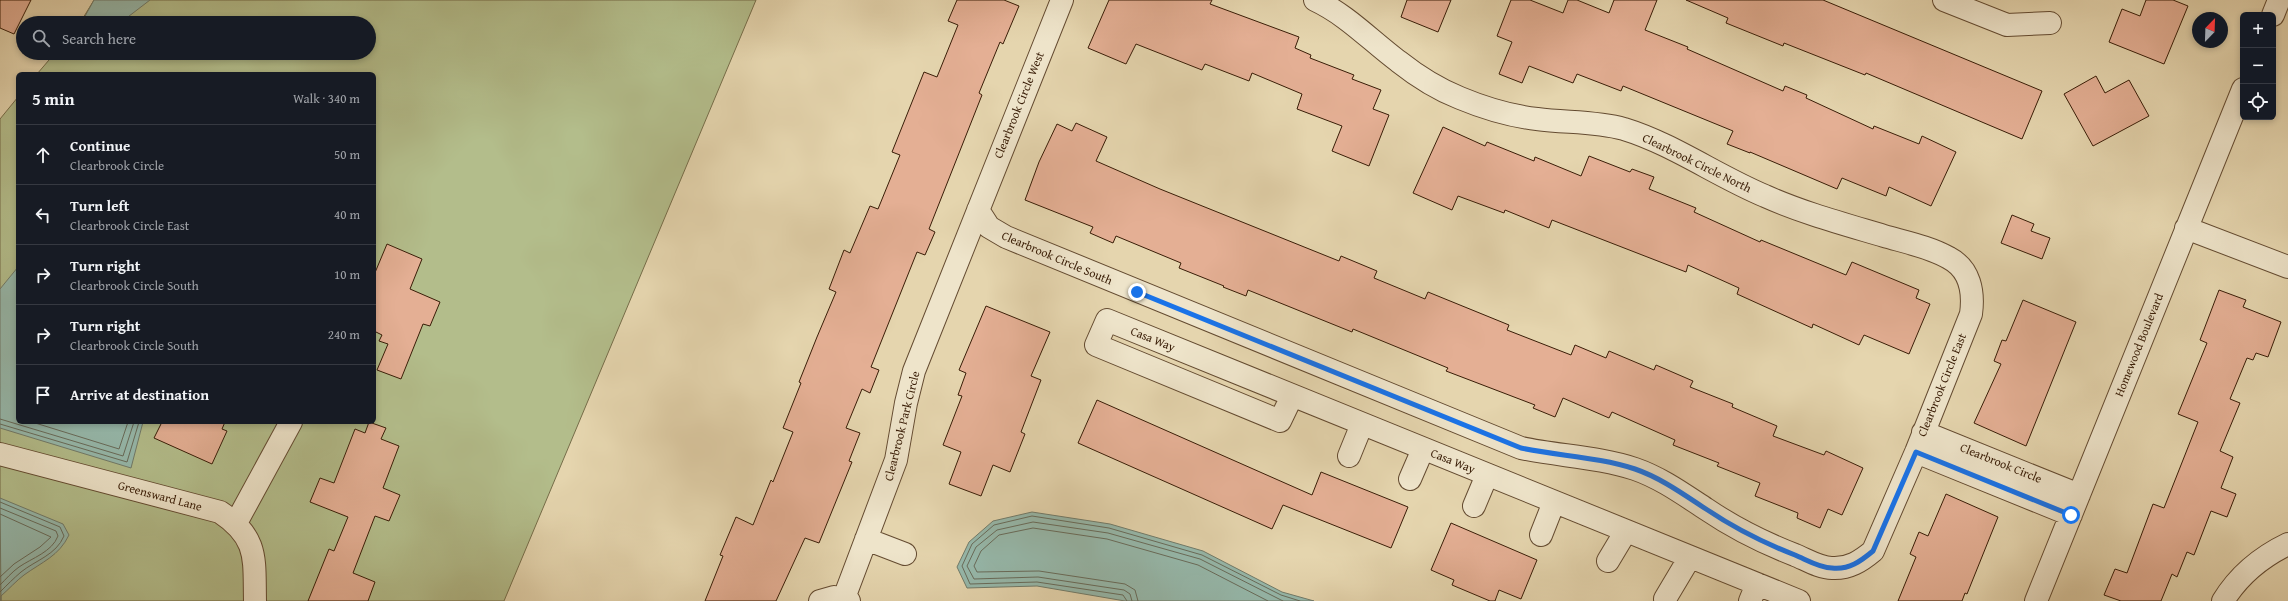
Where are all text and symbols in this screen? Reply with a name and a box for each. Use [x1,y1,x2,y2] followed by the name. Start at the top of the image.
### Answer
[2192,12,2228,48] north arrow
[2240,12,2276,120] map controls
[2240,12,2276,48] button: +
[16,16,376,60] search box
[30,27,52,49] icon: search
[62,28,136,49] text: Search here
[989,48,1048,161] street label: Clearbrook Circle West
[2240,48,2276,84] button: −
[2240,84,2276,120] button: locate
[32,86,74,111] text: 5 min
[293,89,360,108] text: Walk · 340 m
[1640,129,1755,196] street label: Clearbrook Circle North
[70,135,131,156] text: Continue
[32,144,54,166] icon: ahead
[334,145,360,164] text: 50 m
[70,156,164,175] text: Clearbrook Circle
[70,195,129,216] text: Turn left
[32,204,54,226] icon: left
[334,205,360,224] text: 40 m
[70,216,189,235] text: Clearbrook Circle East
[999,226,1116,289] street label: Clearbrook Circle South
[70,255,141,276] text: Turn right
[32,264,54,286] icon: right
[334,265,360,284] text: 10 m
[70,276,199,295] text: Clearbrook Circle South
[1128,283,1146,301] route end
[2110,290,2167,399] street label: Homewood Boulevard
[70,315,141,336] text: Turn right
[1128,322,1178,355] street label: Casa Way
[32,324,54,346] icon: right
[328,325,360,344] text: 240 m
[1913,330,1970,439] street label: Clearbrook Circle East
[70,336,199,355] text: Clearbrook Circle South
[880,369,923,483] street label: Clearbrook Park Circle
[32,384,54,406] icon: arrive
[70,384,209,405] text: Arrive at destination
[1958,438,2045,487] street label: Clearbrook Circle
[1428,444,1478,477] street label: Casa Way
[116,476,204,515] street label: Greensward Lane
[2062,506,2080,524] route start

